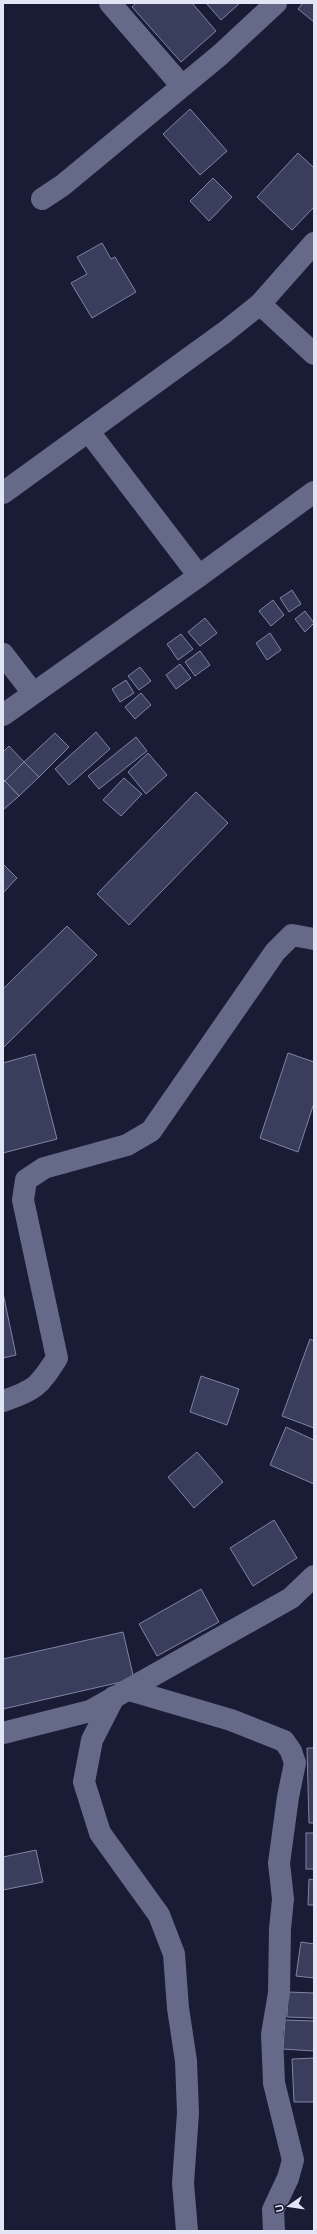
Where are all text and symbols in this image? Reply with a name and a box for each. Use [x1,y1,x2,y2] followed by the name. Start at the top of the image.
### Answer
[269,2186,309,2226] north arrow
[272,2203,287,2213] text: U

